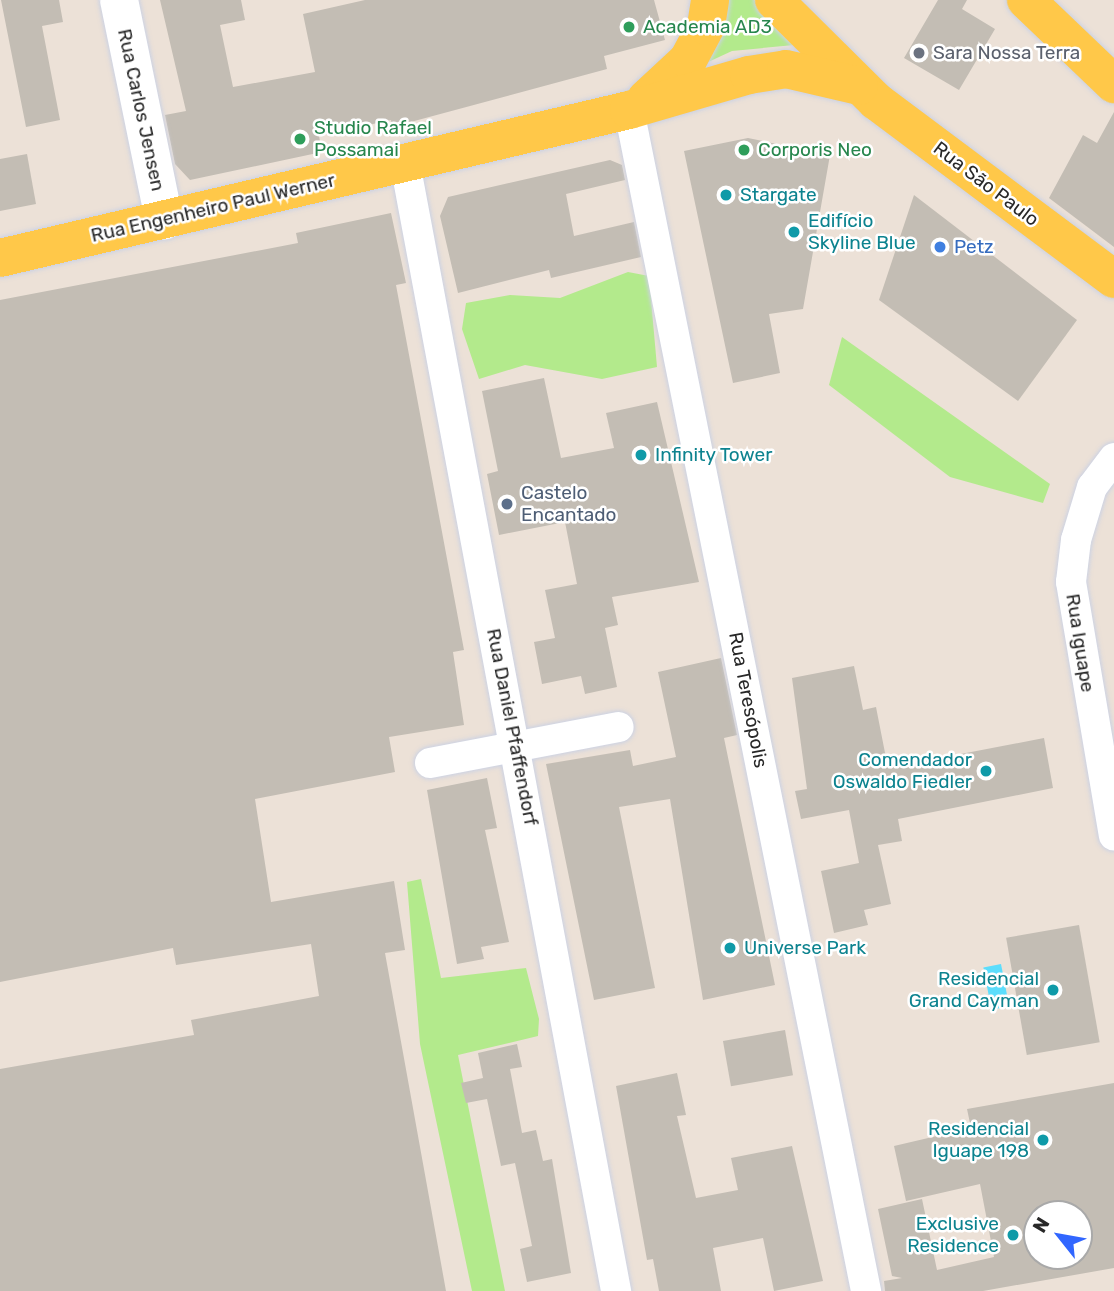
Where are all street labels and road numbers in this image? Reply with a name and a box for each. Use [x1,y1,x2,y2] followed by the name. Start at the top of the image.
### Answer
[113,27,169,193] street label: Rua Carlos Jensen
[929,137,1043,231] street label: Rua São Paulo
[89,169,337,247] street label: Rua Engenheiro Paul Werner
[1061,592,1099,694] street label: Rua Iguape
[482,627,542,827] street label: Rua Daniel Pfaffendorf
[724,630,772,770] street label: Rua Teresópolis

